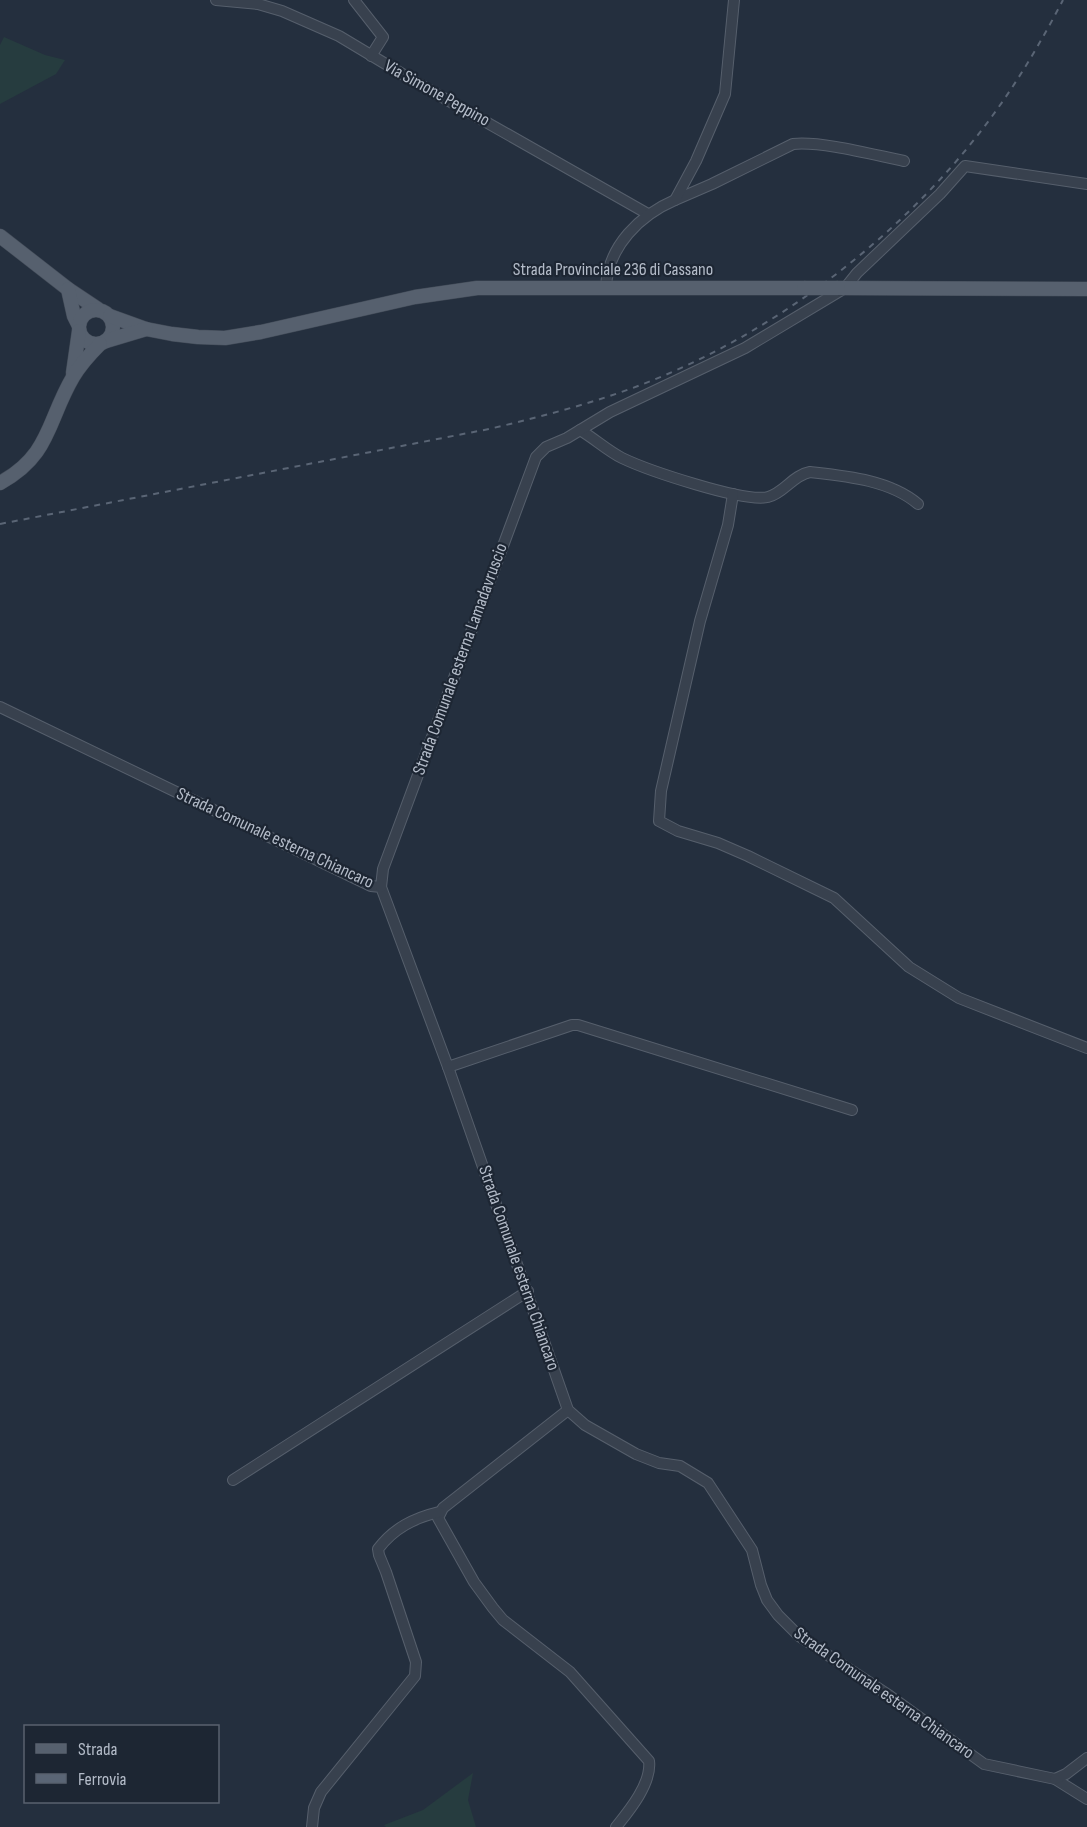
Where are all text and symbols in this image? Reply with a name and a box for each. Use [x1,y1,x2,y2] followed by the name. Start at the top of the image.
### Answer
[381,55,493,131] street label: Via Simone Peppino
[513,259,713,280] street label: Strada Provinciale 236 di Cassano
[408,540,512,778] street label: Strada Comunale esterna Lamadavruscio
[173,783,377,893] street label: Strada Comunale esterna Chiancaro
[474,1163,564,1373] street label: Strada Comunale esterna Chiancaro
[790,1623,978,1763] street label: Strada Comunale esterna Chiancaro
[24,1725,219,1803] legend
[78,1739,118,1760] text: Strada
[78,1769,126,1790] text: Ferrovia

